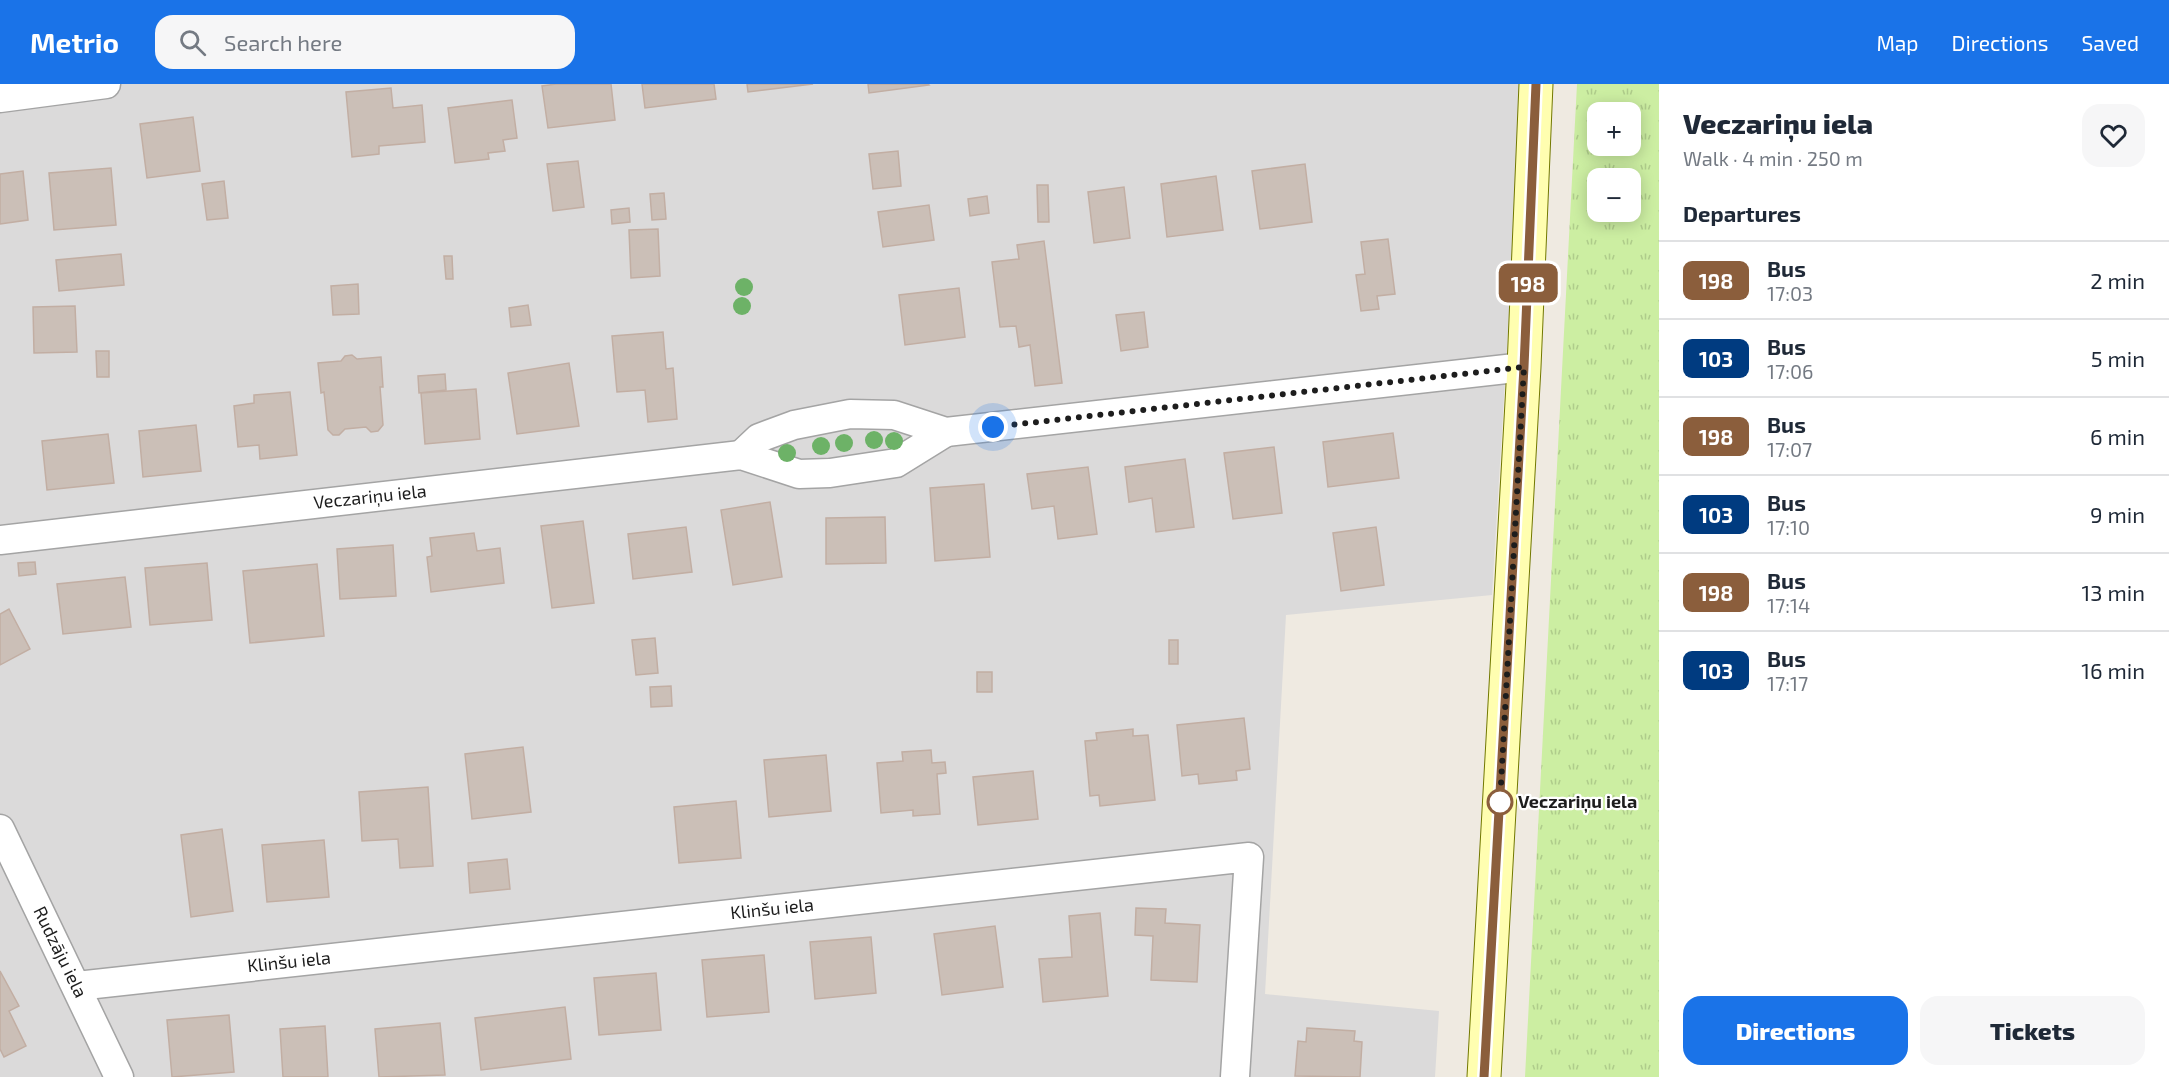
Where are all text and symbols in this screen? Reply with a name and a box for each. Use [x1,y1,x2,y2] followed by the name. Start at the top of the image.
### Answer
[155,15,575,69] search box
[30,25,119,59] text: Metrio
[176,26,209,59] icon: search
[224,29,342,55] text: Search here
[1876,30,1919,55] text: Map
[1952,30,2048,55] text: Directions
[2081,30,2139,55] text: Saved
[1587,102,1641,222] map controls
[1587,102,1641,156] button: +
[2082,104,2145,167] button: heart
[1683,106,1873,140] text: Veczariņu iela
[1683,146,1863,170] text: Walk · 4 min · 250 m
[1587,168,1641,222] button: −
[1683,200,1801,226] text: Departures
[1767,255,1806,281] text: Bus
[1494,264,1562,302] line badge: 198
[2090,267,2145,293] text: 2 min
[1699,268,1733,293] text: 198
[1511,271,1545,296] text: 198
[1767,281,1813,305] text: 17:03
[1767,333,1806,359] text: Bus
[2091,345,2145,371] text: 5 min
[1699,346,1733,371] text: 103
[1767,359,1813,383] text: 17:06
[1767,411,1806,437] text: Bus
[978,412,1008,442] your location
[2090,423,2145,449] text: 6 min
[1699,424,1733,449] text: 198
[1767,437,1812,461] text: 17:07
[312,479,428,514] street label: Veczariņu iela
[1767,489,1806,515] text: Bus
[2090,501,2145,527] text: 9 min
[1699,502,1733,527] text: 103
[1767,515,1810,539] text: 17:10
[1767,567,1806,593] text: Bus
[2082,579,2145,605] text: 13 min
[1699,580,1733,605] text: 198
[1767,593,1810,617] text: 17:14
[1767,645,1806,671] text: Bus
[2081,657,2145,683] text: 16 min
[1699,658,1733,683] text: 103
[1767,671,1808,695] text: 17:17
[1487,789,1513,815] marker: Veczariņu iela
[1518,790,1637,814] place label: Veczariņu iela
[729,893,815,923] street label: Klinšu iela
[29,902,92,1001] street label: Rudzāju iela
[246,946,332,976] street label: Klinšu iela
[1683,996,1908,1065] button: Directions
[1920,996,2145,1065] button: Tickets

